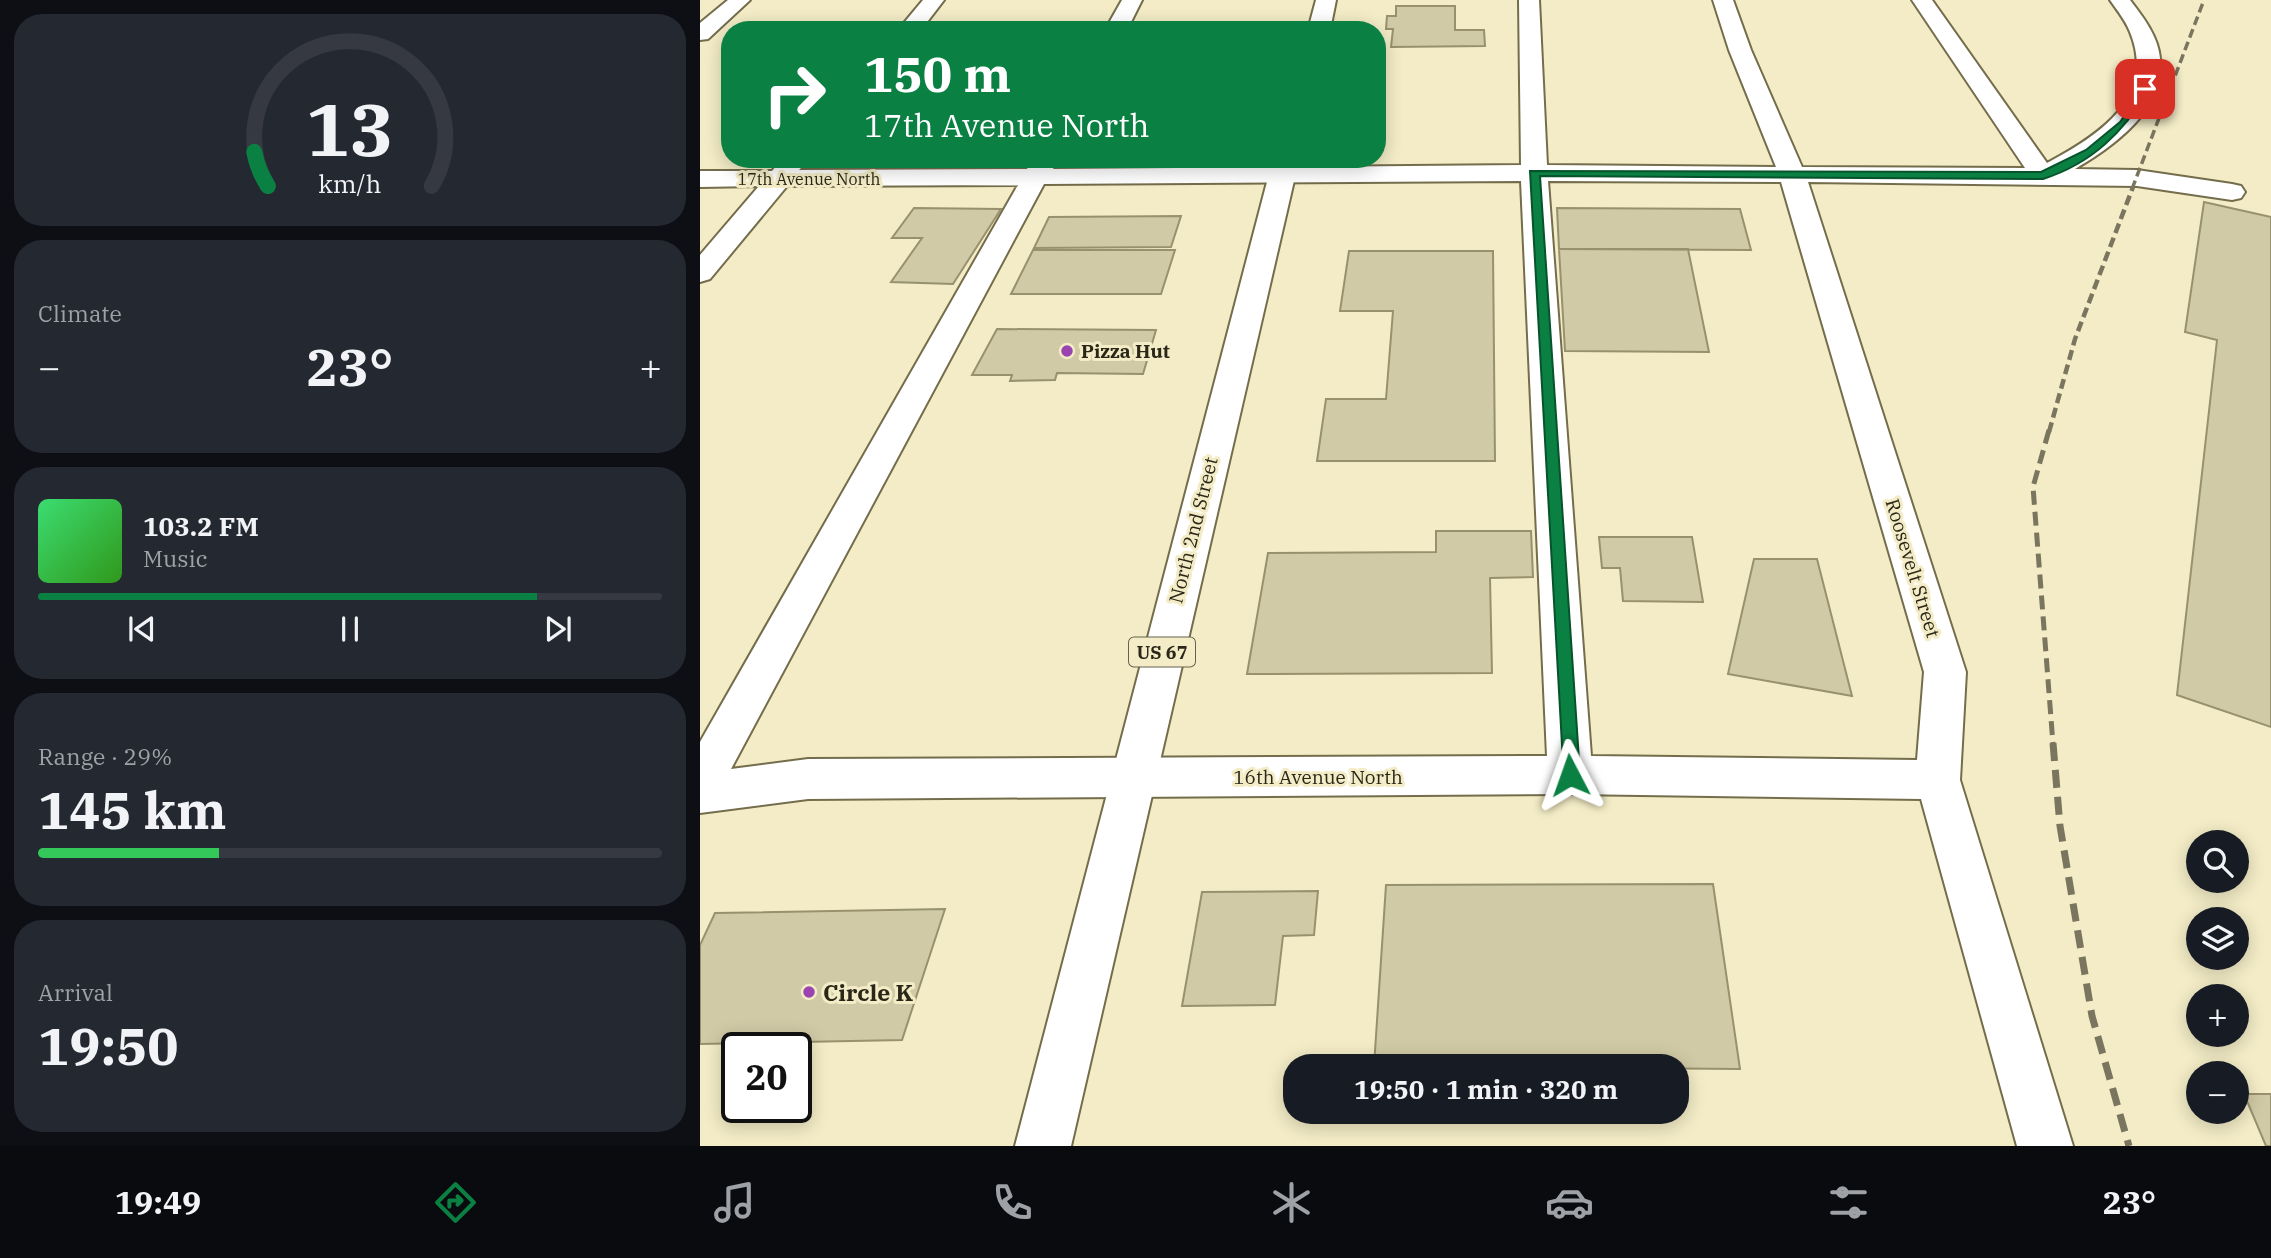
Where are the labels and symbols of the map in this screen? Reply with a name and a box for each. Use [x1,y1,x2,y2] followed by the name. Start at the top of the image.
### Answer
[2115,59,2175,119] pin
[738,169,880,189] street label: 17th Avenue North
[1081,339,1170,363] place label: Pizza Hut
[1059,343,1075,359] marker: Pizza Hut
[1163,454,1223,606] street label: North 2nd Street
[1880,496,1946,641] street label: Roosevelt Street
[1129,638,1195,666] road number: US 67
[1533,738,1607,812] position arrow
[1233,765,1403,789] street label: 16th Avenue North
[823,977,913,1007] place label: Circle K
[801,984,817,1000] marker: Circle K
[721,1032,812,1123] speed limit sign: 20

